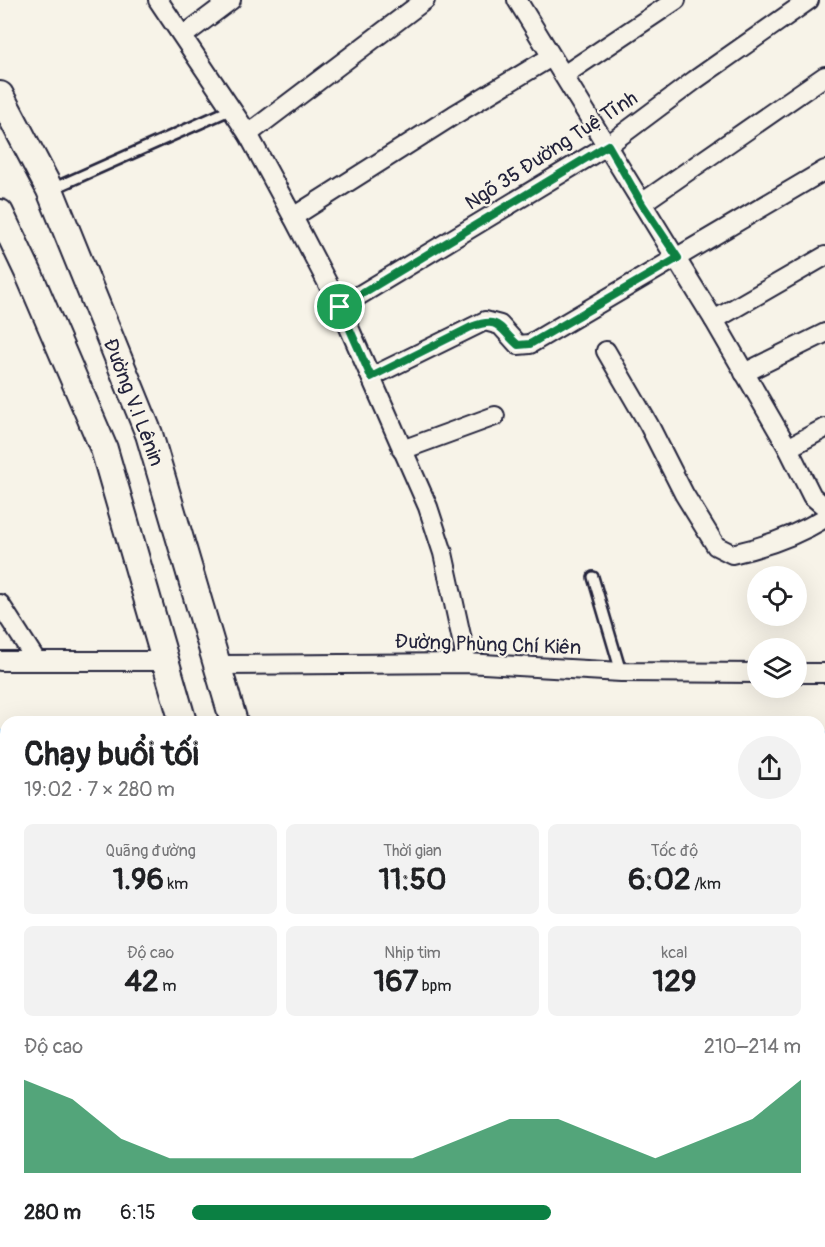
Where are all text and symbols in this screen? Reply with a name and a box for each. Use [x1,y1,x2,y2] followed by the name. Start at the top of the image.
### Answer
[460,85,642,215] street label: Ngõ 35 Đường Tuệ Tĩnh
[314,281,365,332] pin
[323,290,356,323] icon: arrive
[98,335,169,470] street label: Đường V.I Lênin
[747,566,807,698] map controls
[747,566,807,626] button: locate
[394,629,582,660] street label: Đường Phùng Chí Kiên
[747,638,807,698] button: layers
[24,734,199,775] text: Chạy buổi tối
[738,736,801,799] button: share
[24,777,175,802] text: 19:02 · 7 × 280 m
[105,841,196,861] text: Quãng đường
[383,841,442,861] text: Thời gian
[651,841,698,861] text: Tốc độ
[113,861,164,898] text: 1.96
[378,861,447,898] text: 11:50
[628,861,691,898] text: 6:02
[164,874,188,894] text: km
[691,874,721,894] text: /km
[127,943,174,963] text: Độ cao
[384,943,441,963] text: Nhịp tim
[661,943,688,963] text: kcal
[125,963,159,1000] text: 42
[374,963,418,1000] text: 167
[653,963,696,1000] text: 129
[159,976,176,996] text: m
[418,976,451,996] text: bpm
[24,1034,83,1059] text: Độ cao
[704,1034,801,1059] text: 210–214 m
[24,1200,81,1225] text: 280 m
[120,1200,156,1225] text: 6:15

